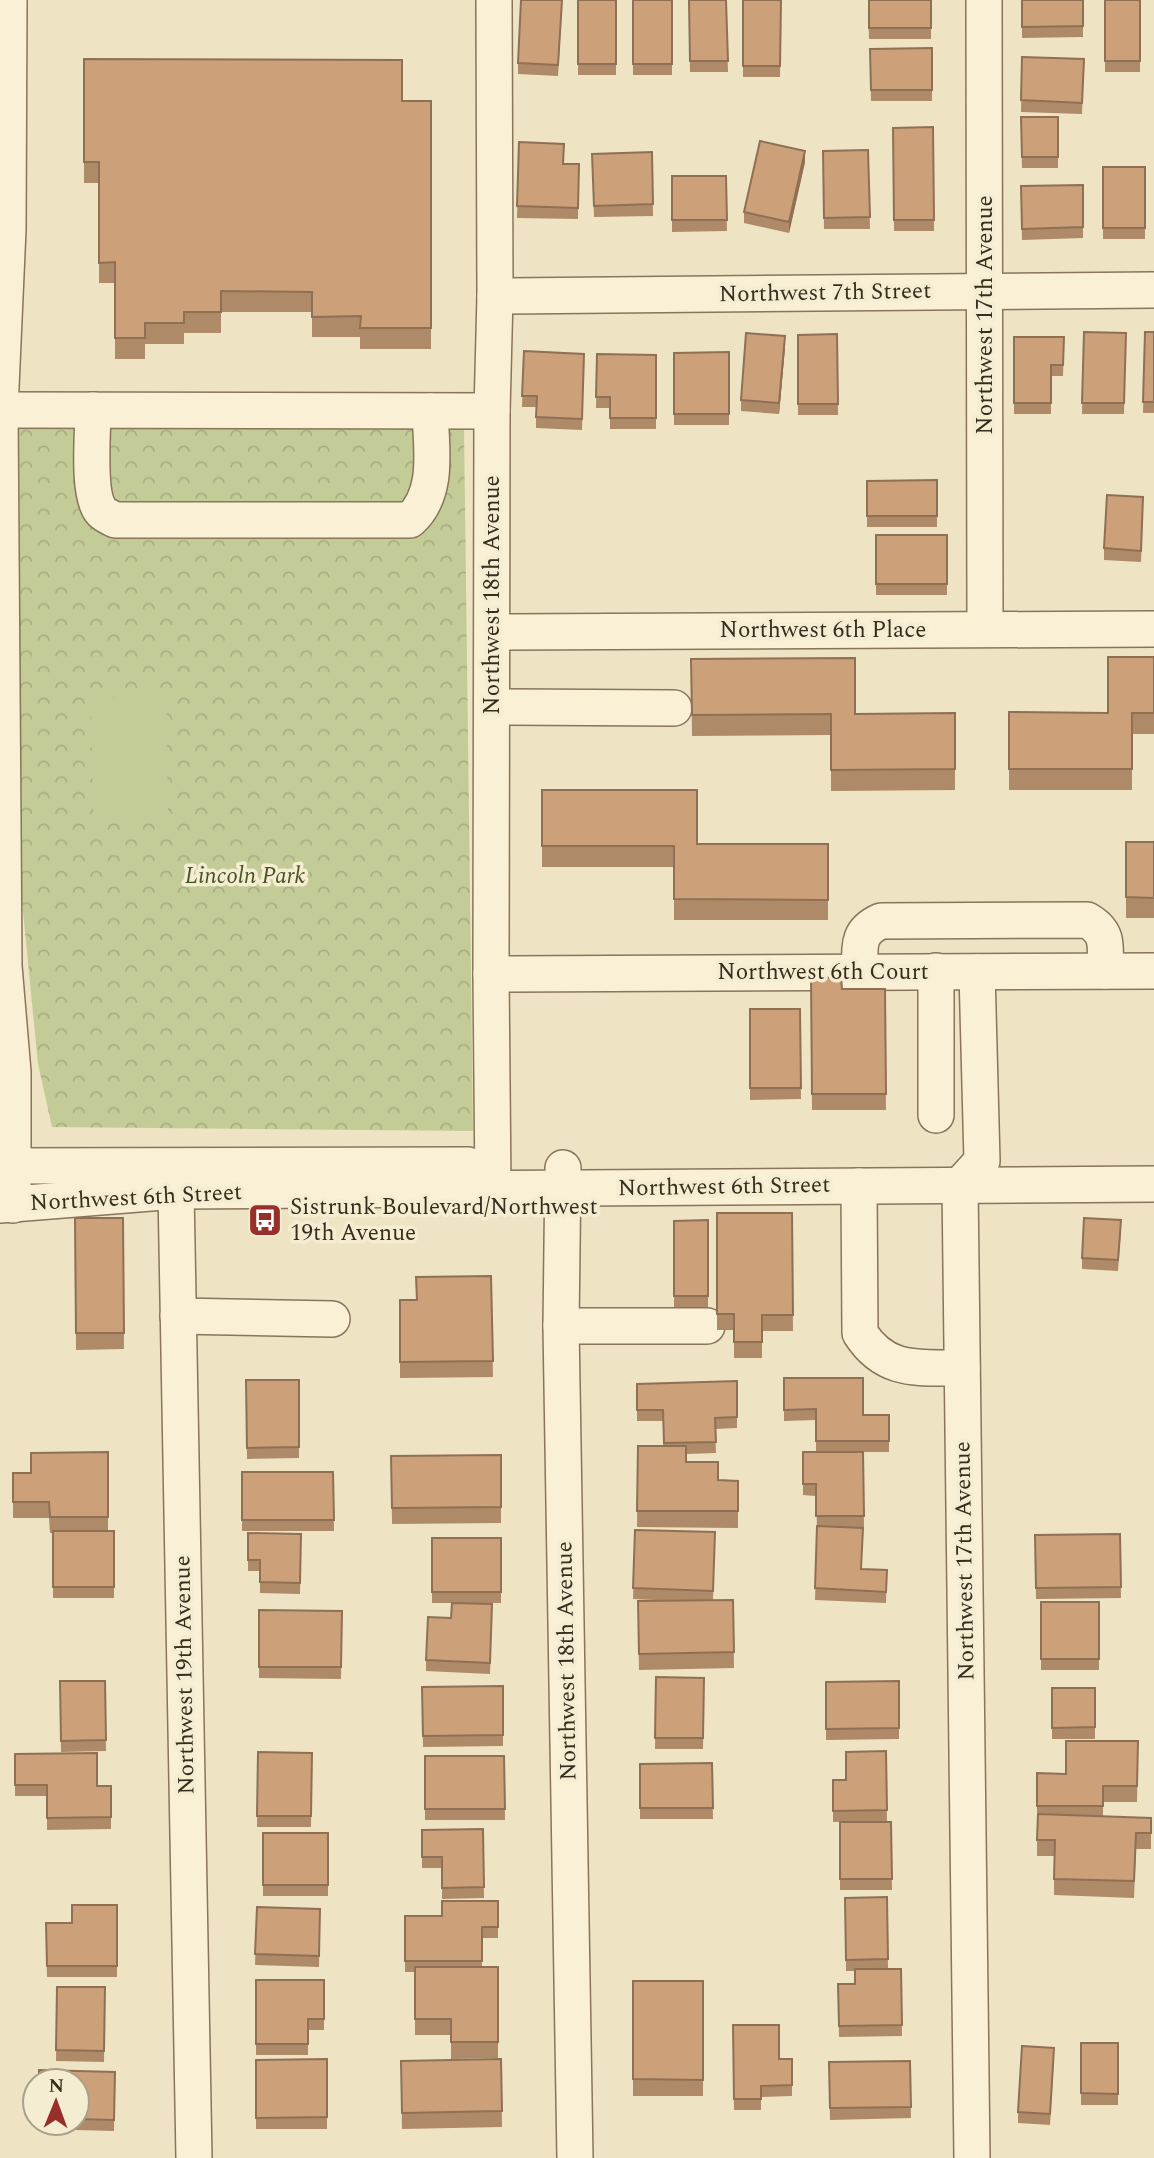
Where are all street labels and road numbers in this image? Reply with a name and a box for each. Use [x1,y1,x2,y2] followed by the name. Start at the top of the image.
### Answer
[968,195,1003,435] street label: Northwest 17th Avenue
[719,274,931,312] street label: Northwest 7th Street
[475,475,510,715] street label: Northwest 18th Avenue
[720,613,926,648] street label: Northwest 6th Place
[717,955,929,990] street label: Northwest 6th Court
[618,1168,830,1206] street label: Northwest 6th Street
[29,1175,243,1221] street label: Northwest 6th Street
[945,1441,985,1681] street label: Northwest 17th Avenue
[547,1541,587,1781] street label: Northwest 18th Avenue
[165,1555,205,1795] street label: Northwest 19th Avenue

